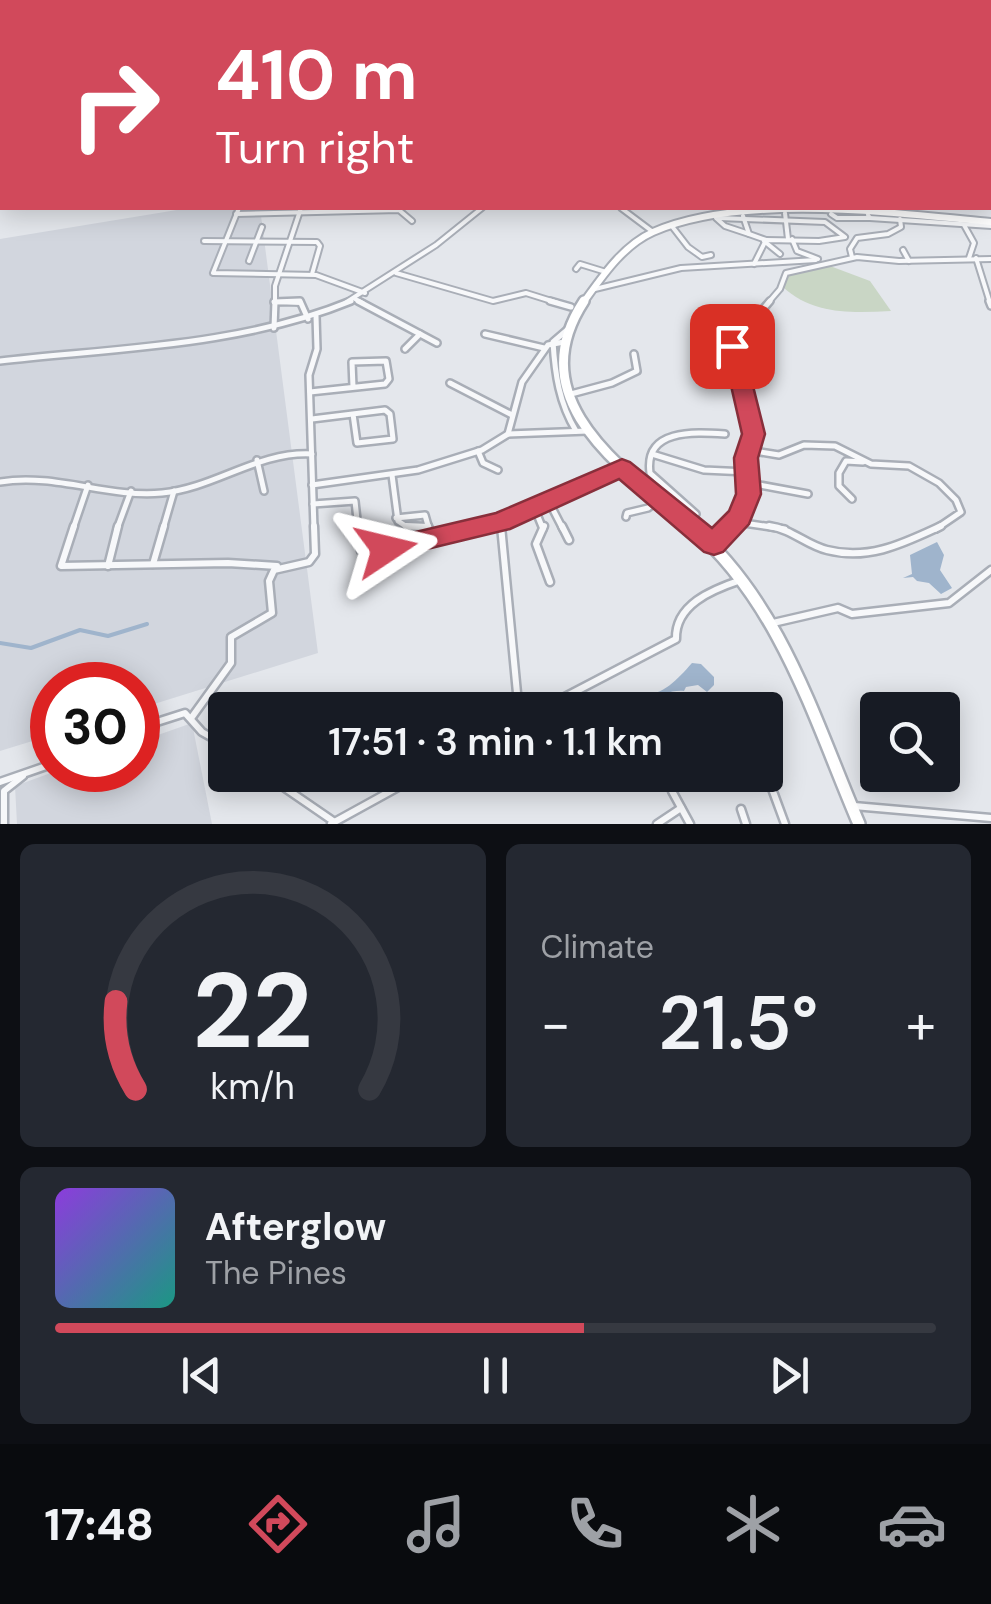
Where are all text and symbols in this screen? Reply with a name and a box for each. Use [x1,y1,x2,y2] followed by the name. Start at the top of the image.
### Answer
[215,30,418,121] text: 410 m
[50,40,180,170] icon: right
[215,118,414,177] text: Turn right
[690,304,775,389] pin
[705,319,760,374] icon: arrive
[334,497,438,601] position arrow
[30,662,160,792] speed limit sign: 30
[860,692,960,792] map controls
[860,692,960,792] button: search
[328,717,663,767] text: 17:51 · 3 min · 1.1 km
[541,926,654,968] text: Climate
[193,944,313,1079] text: 22
[658,975,818,1072] text: 21.5°
[541,988,571,1060] text: −
[906,988,936,1060] text: +
[211,1064,295,1110] text: km/h
[205,1202,386,1252] text: Afterglow
[205,1252,347,1294] text: The Pines
[174,1348,229,1403] icon: previous
[468,1348,523,1403] icon: pause
[762,1348,817,1403] icon: next
[243,1489,313,1559] icon: directions
[401,1489,471,1559] icon: music
[560,1489,630,1559] icon: phone
[718,1489,788,1559] icon: climate
[877,1489,947,1559] icon: car
[44,1495,154,1554] text: 17:48

